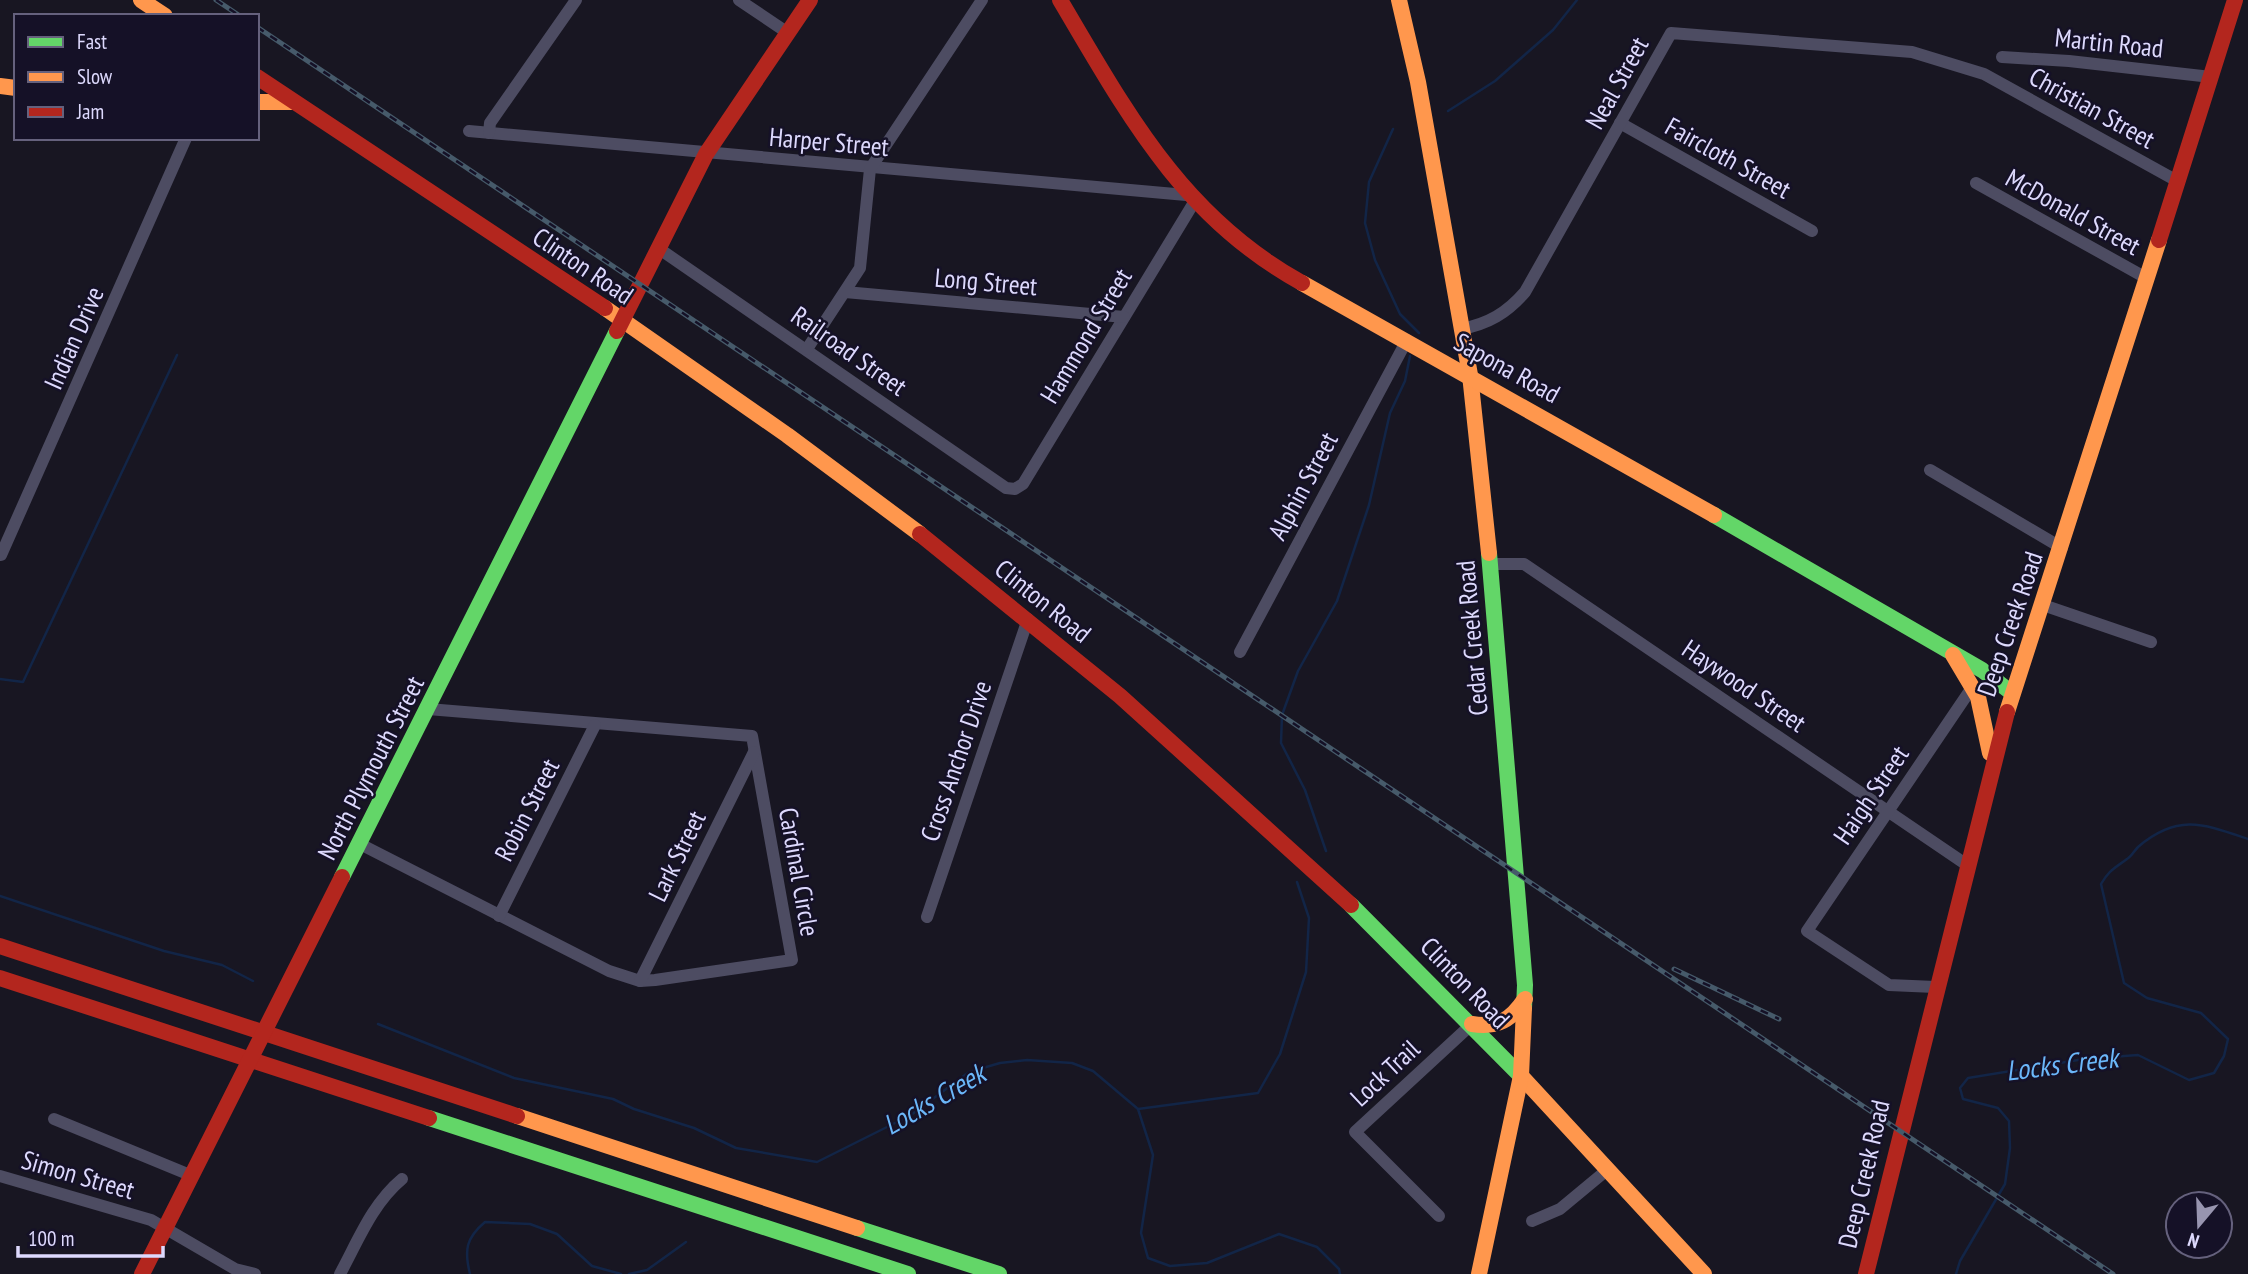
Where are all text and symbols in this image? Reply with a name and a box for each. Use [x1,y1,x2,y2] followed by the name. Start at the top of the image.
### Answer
[14,14,259,140] legend
[2053,20,2165,65] street label: Martin Road
[77,28,107,55] text: Fast
[1578,31,1655,135] street label: Neal Street
[2024,59,2161,156] street label: Christian Street
[77,63,113,90] text: Slow
[76,98,104,125] text: Jam
[1660,110,1797,206] street label: Faircloth Street
[768,120,890,163] street label: Harper Street
[2000,161,2146,262] street label: McDonald Street
[527,220,640,311] street label: Clinton Road
[933,261,1039,302] street label: Long Street
[1032,262,1139,409] street label: Hammond Street
[36,281,111,394] street label: Indian Drive
[785,299,914,403] street label: Railroad Street
[1449,325,1566,410] street label: Sapona Road
[1260,426,1345,545] street label: Alphin Street
[1969,547,2050,701] street label: Deep Creek Road
[988,552,1098,649] street label: Clinton Road
[1448,559,1495,717] street label: Cedar Creek Road
[1676,632,1813,739] street label: Haywood Street
[310,670,431,865] street label: North Plymouth Street
[913,676,998,846] street label: Cross Anchor Drive
[1826,739,1916,850] street label: Haigh Street
[487,753,566,866] street label: Robin Street
[641,805,713,906] street label: Lark Street
[772,805,827,939] street label: Cardinal Circle
[1414,930,1517,1035] street label: Clinton Road
[1343,1032,1426,1113] street label: Lock Trail
[2004,1038,2123,1089] water label: Locks Creek
[876,1053,994,1143] water label: Locks Creek
[1830,1097,1897,1251] street label: Deep Creek Road
[18,1143,138,1206] street label: Simon Street
[2164,1190,2234,1260] north arrow
[18,1214,163,1258] scale bar
[28,1225,74,1252] text: 100 m
[2185,1228,2202,1254] text: N

